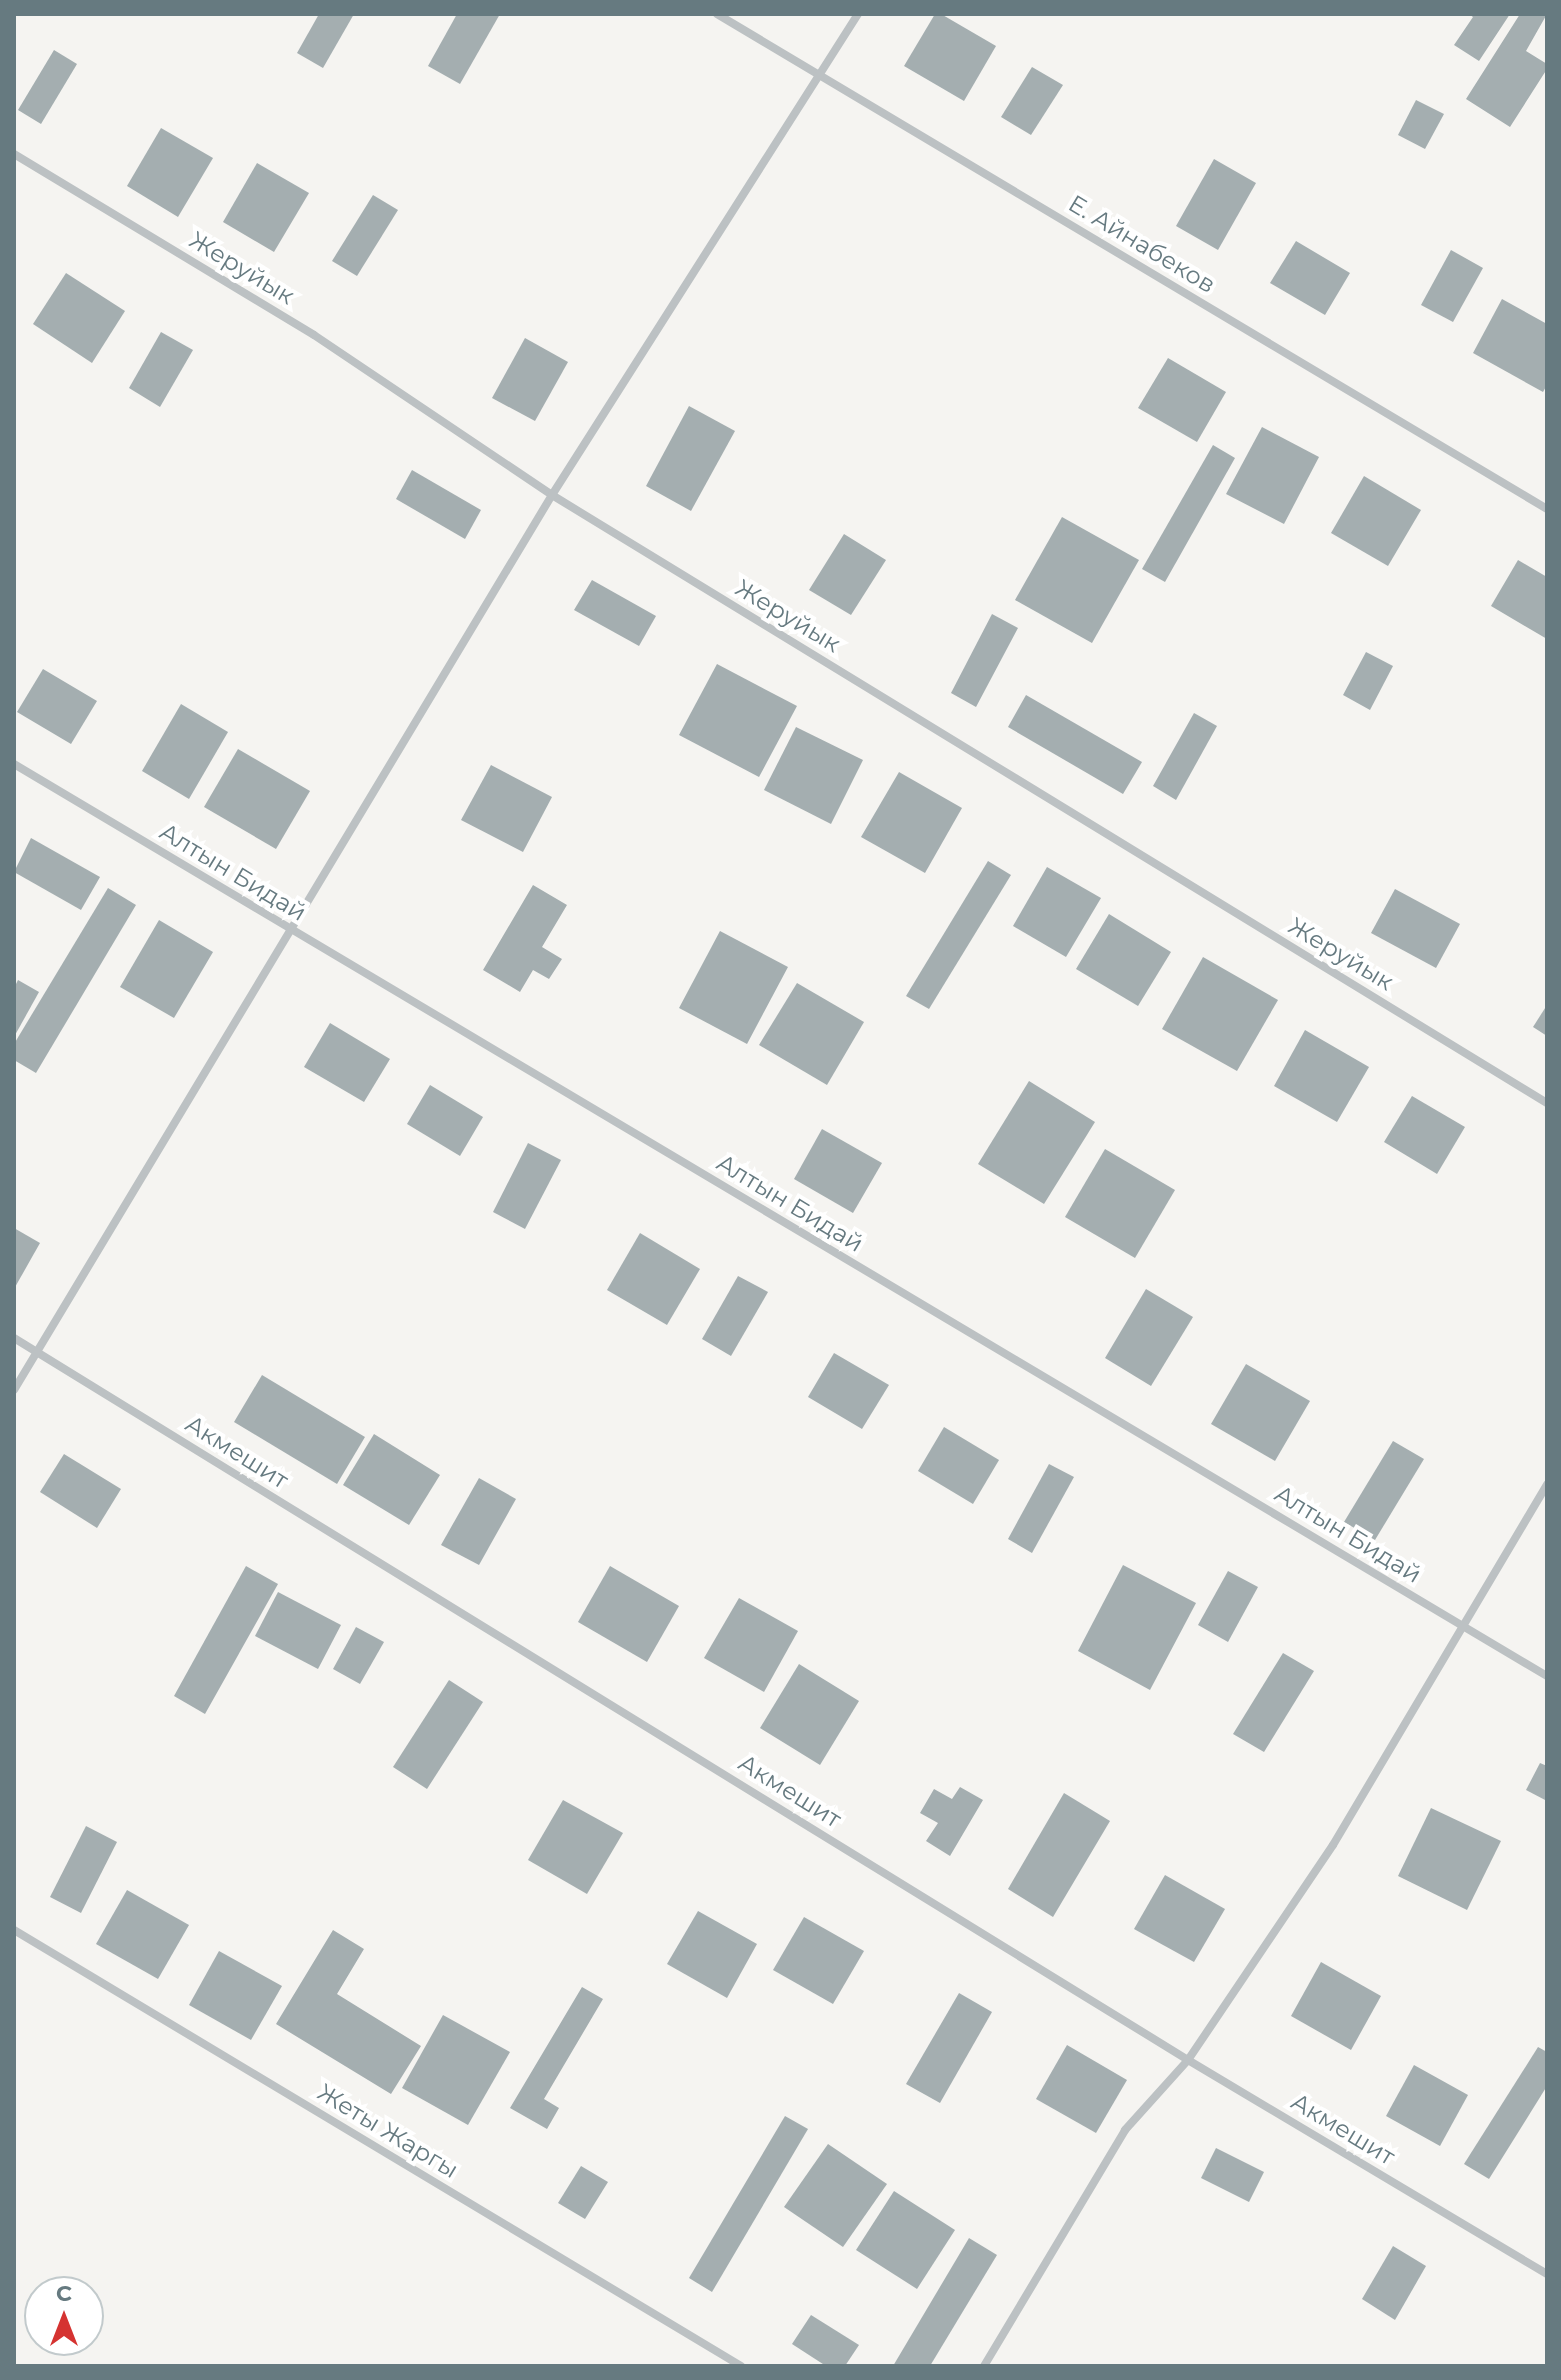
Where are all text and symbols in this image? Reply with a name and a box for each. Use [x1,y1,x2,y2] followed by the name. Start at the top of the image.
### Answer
[1063,189,1221,299] street label: Е. Айнабеков
[184,225,300,311] street label: Жеруйык
[730,573,846,659] street label: Жеруйык
[155,817,311,927] street label: Алтын Бидай
[1283,911,1399,997] street label: Жеруйык
[712,1148,868,1258] street label: Алтын Бидай
[180,1409,294,1495] street label: Акмешит
[1270,1479,1426,1589] street label: Алтын Бидай
[733,1748,847,1834] street label: Акмешит
[312,2078,464,2184] street label: Жеты Жаргы
[1286,2087,1400,2171] street label: Акмешит
[24,2276,104,2356] north arrow
[56,2280,72,2307] text: С

